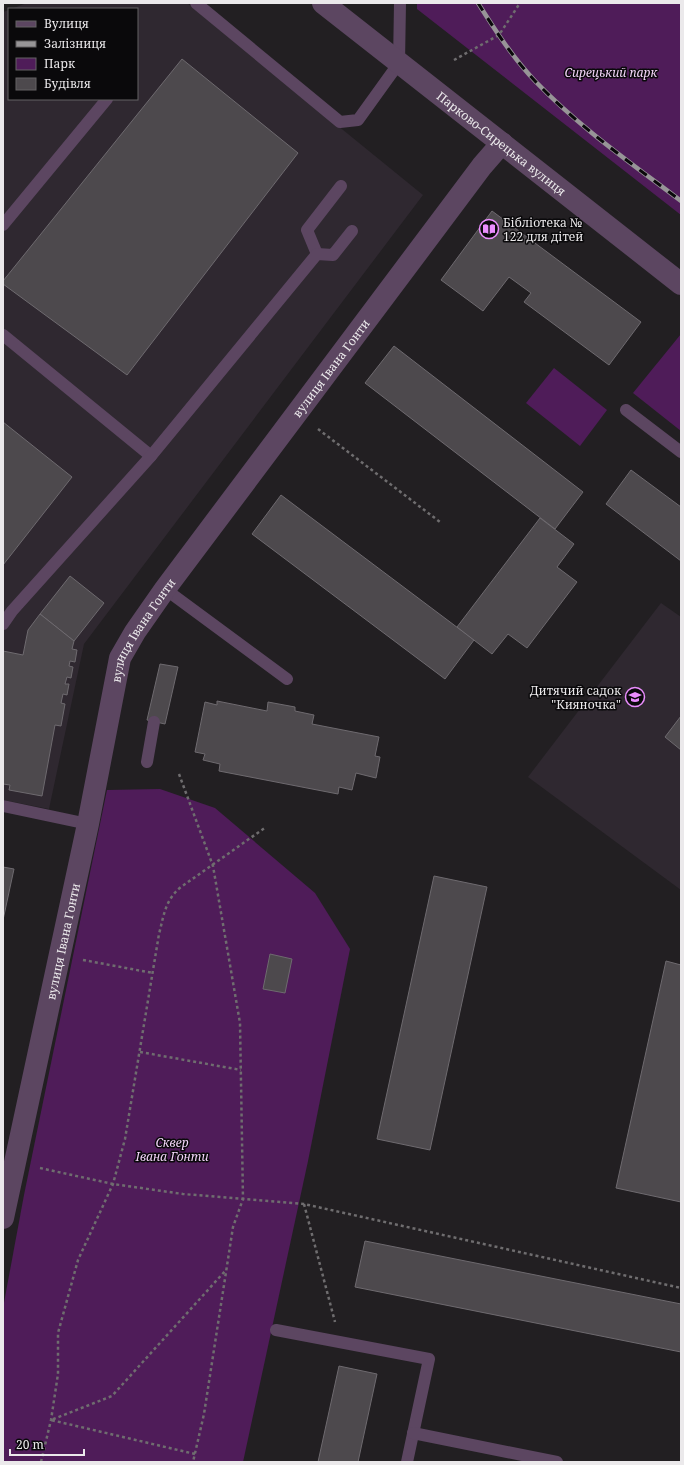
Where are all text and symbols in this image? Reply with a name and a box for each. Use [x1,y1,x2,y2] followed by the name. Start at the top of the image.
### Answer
[8,8,138,100] legend
[44,15,89,32] text: Вулиця
[44,35,106,52] text: Залізниця
[44,55,76,72] text: Парк
[565,64,658,81] park label: Сирецький парк
[44,75,91,92] text: Будівля
[433,87,570,199] street label: Парково-Сирецька вулиця
[503,214,583,245] place label: Бібліотека № 122 для дітей
[478,218,500,240] library icon: Бібліотека № 122 для дітей
[288,315,373,421] street label: вулиця Івана Гонти
[107,574,179,684] street label: вулиця Івана Гонти
[530,682,622,713] place label: Дитячий садок "Кияночка"
[624,686,646,708] school or university icon: Дитячий садок "Кияночка"
[42,881,84,1001] street label: вулиця Івана Гонти
[134,1134,209,1165] park label: Сквер Івана Гонти
[10,1431,84,1457] scale bar
[16,1436,44,1453] text: 20 m

